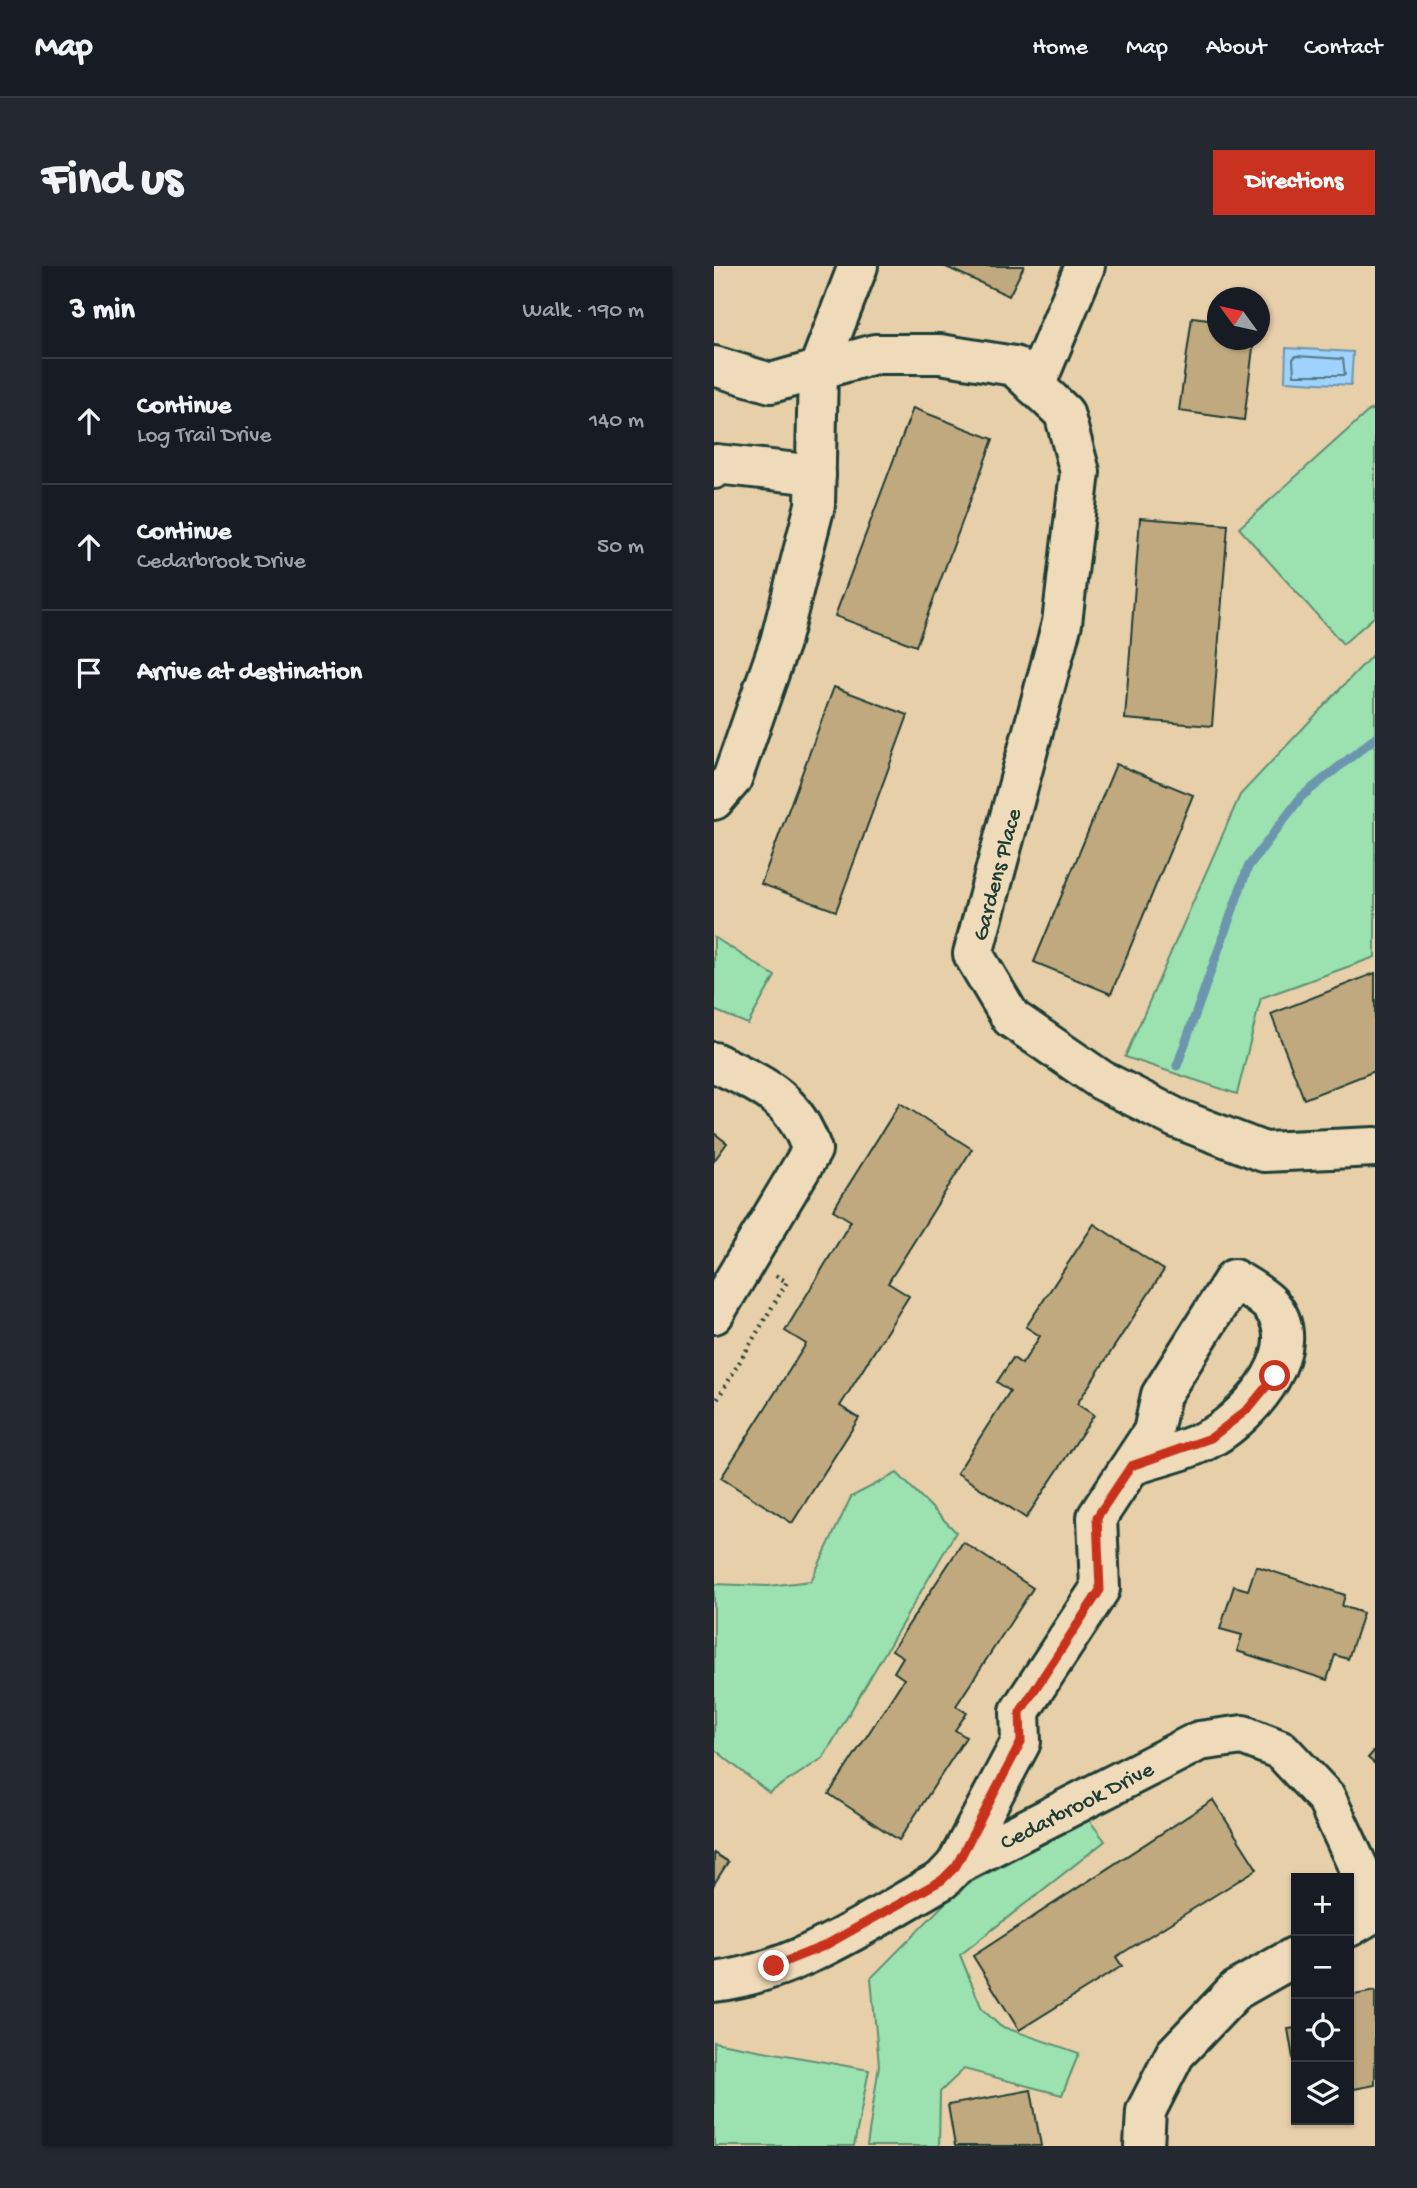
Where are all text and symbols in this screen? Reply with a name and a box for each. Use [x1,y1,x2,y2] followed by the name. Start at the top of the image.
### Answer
[35,29,92,67] text: Map
[1032,34,1088,63] text: Home
[1126,34,1168,63] text: Map
[1206,34,1266,63] text: About
[1304,34,1382,63] text: Contact
[1213,150,1375,215] button: Directions
[42,153,182,211] text: Find us
[1207,287,1270,350] north arrow
[70,294,135,329] text: 3 min
[523,298,644,325] text: Walk · 190 m
[137,392,231,423] text: Continue
[70,402,108,440] icon: ahead
[589,408,644,435] text: 140 m
[137,423,271,450] text: Log Trail Drive
[137,518,231,549] text: Continue
[70,528,108,566] icon: ahead
[597,534,644,561] text: 50 m
[137,549,306,576] text: Cedarbrook Drive
[70,654,108,692] icon: arrive
[137,658,362,689] text: Arrive at destination
[968,805,1029,944] street label: Gardens Place
[1259,1360,1290,1391] route start
[996,1756,1160,1857] street label: Cedarbrook Drive
[1291,1873,1354,2125] map controls
[1291,1873,1354,1936] button: +
[1291,1936,1354,1999] button: −
[758,1950,789,1981] route end
[1291,1999,1354,2062] button: locate
[1291,2062,1354,2125] button: layers

